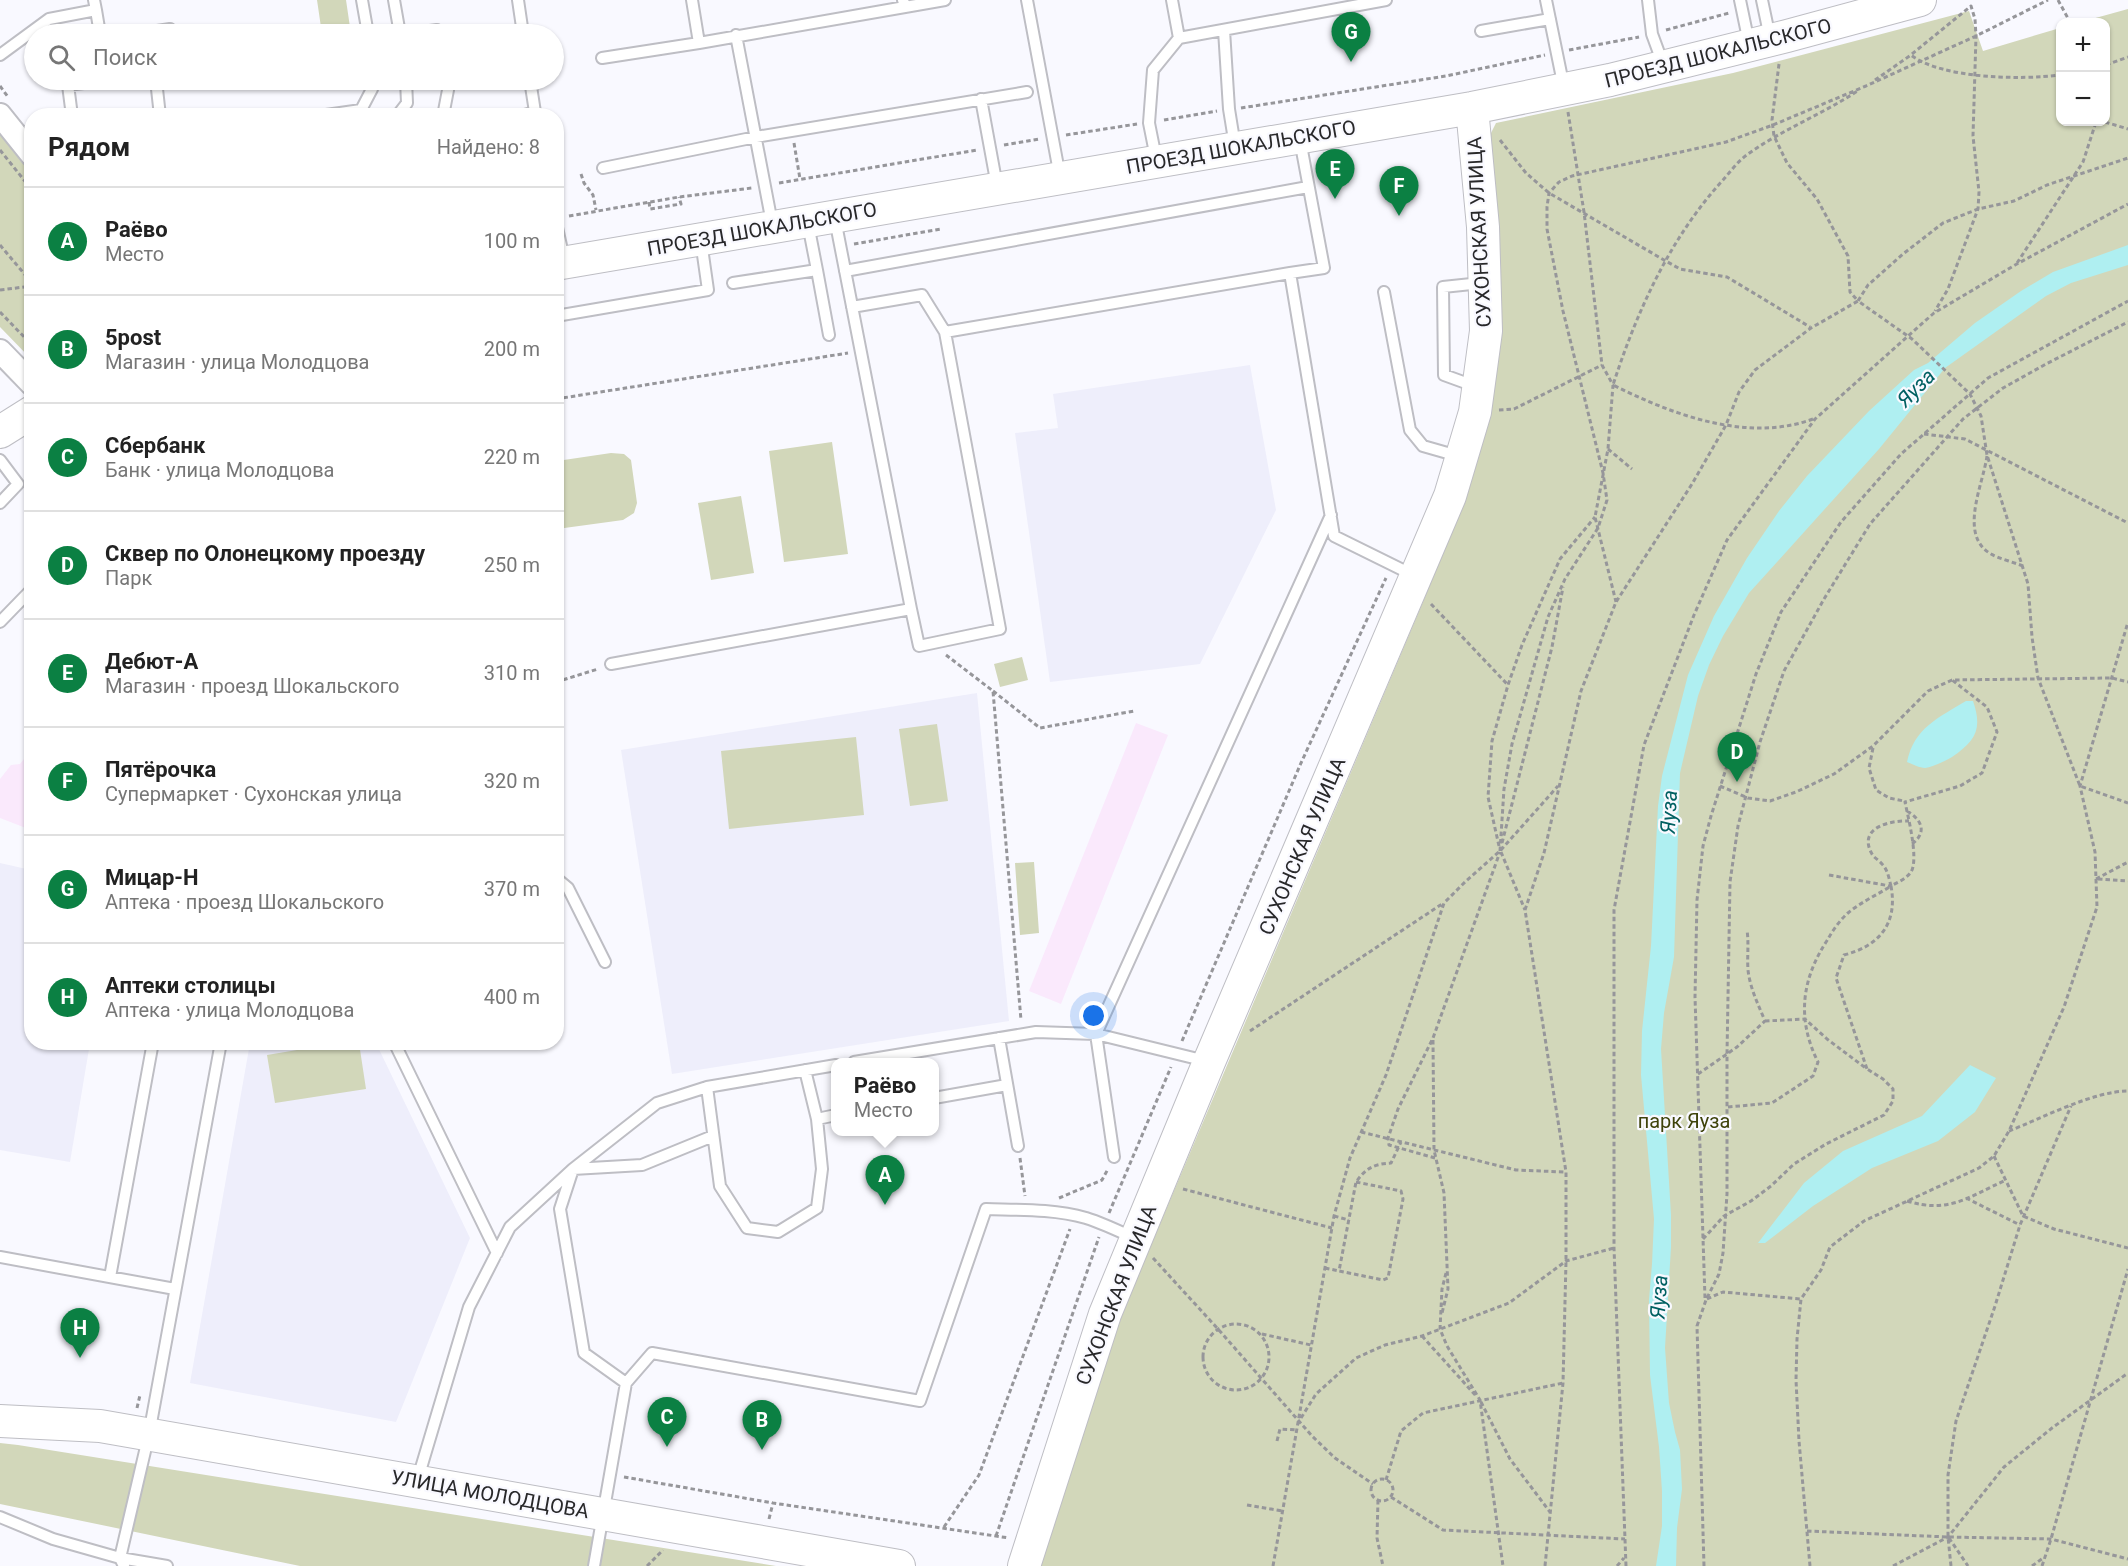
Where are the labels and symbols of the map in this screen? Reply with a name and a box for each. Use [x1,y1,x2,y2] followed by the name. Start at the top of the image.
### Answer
[1332,13,1370,62] pin: G
[1602,13,1834,93] street label: ПРОЕЗД ШОКАЛЬСКОГО
[1124,115,1358,179] street label: ПРОЕЗД ШОКАЛЬСКОГО
[1462,136,1496,328] street label: СУХОНСКАЯ УЛИЦА
[1316,150,1354,199] pin: E
[1380,166,1418,216] pin: F
[645,197,879,261] street label: ПРОЕЗД ШОКАЛЬСКОГО
[1891,364,1940,413] water label: Яуза
[1718,732,1756,782] pin: D
[1254,753,1350,939] street label: СУХОНСКАЯ УЛИЦА
[1656,789,1682,836] water label: Яуза
[1079,1001,1108,1030] your location
[1638,1109,1730,1133] park label: парк Яуза
[866,1156,904,1205] pin: A
[1071,1202,1161,1388] street label: СУХОНСКАЯ УЛИЦА
[1645,1274,1673,1321] water label: Яуза
[60,1308,100,1358] pin: H
[648,1398,686,1447] pin: C
[742,1400,782,1450] pin: B
[389,1465,591,1523] street label: УЛИЦА МОЛОДЦОВА

